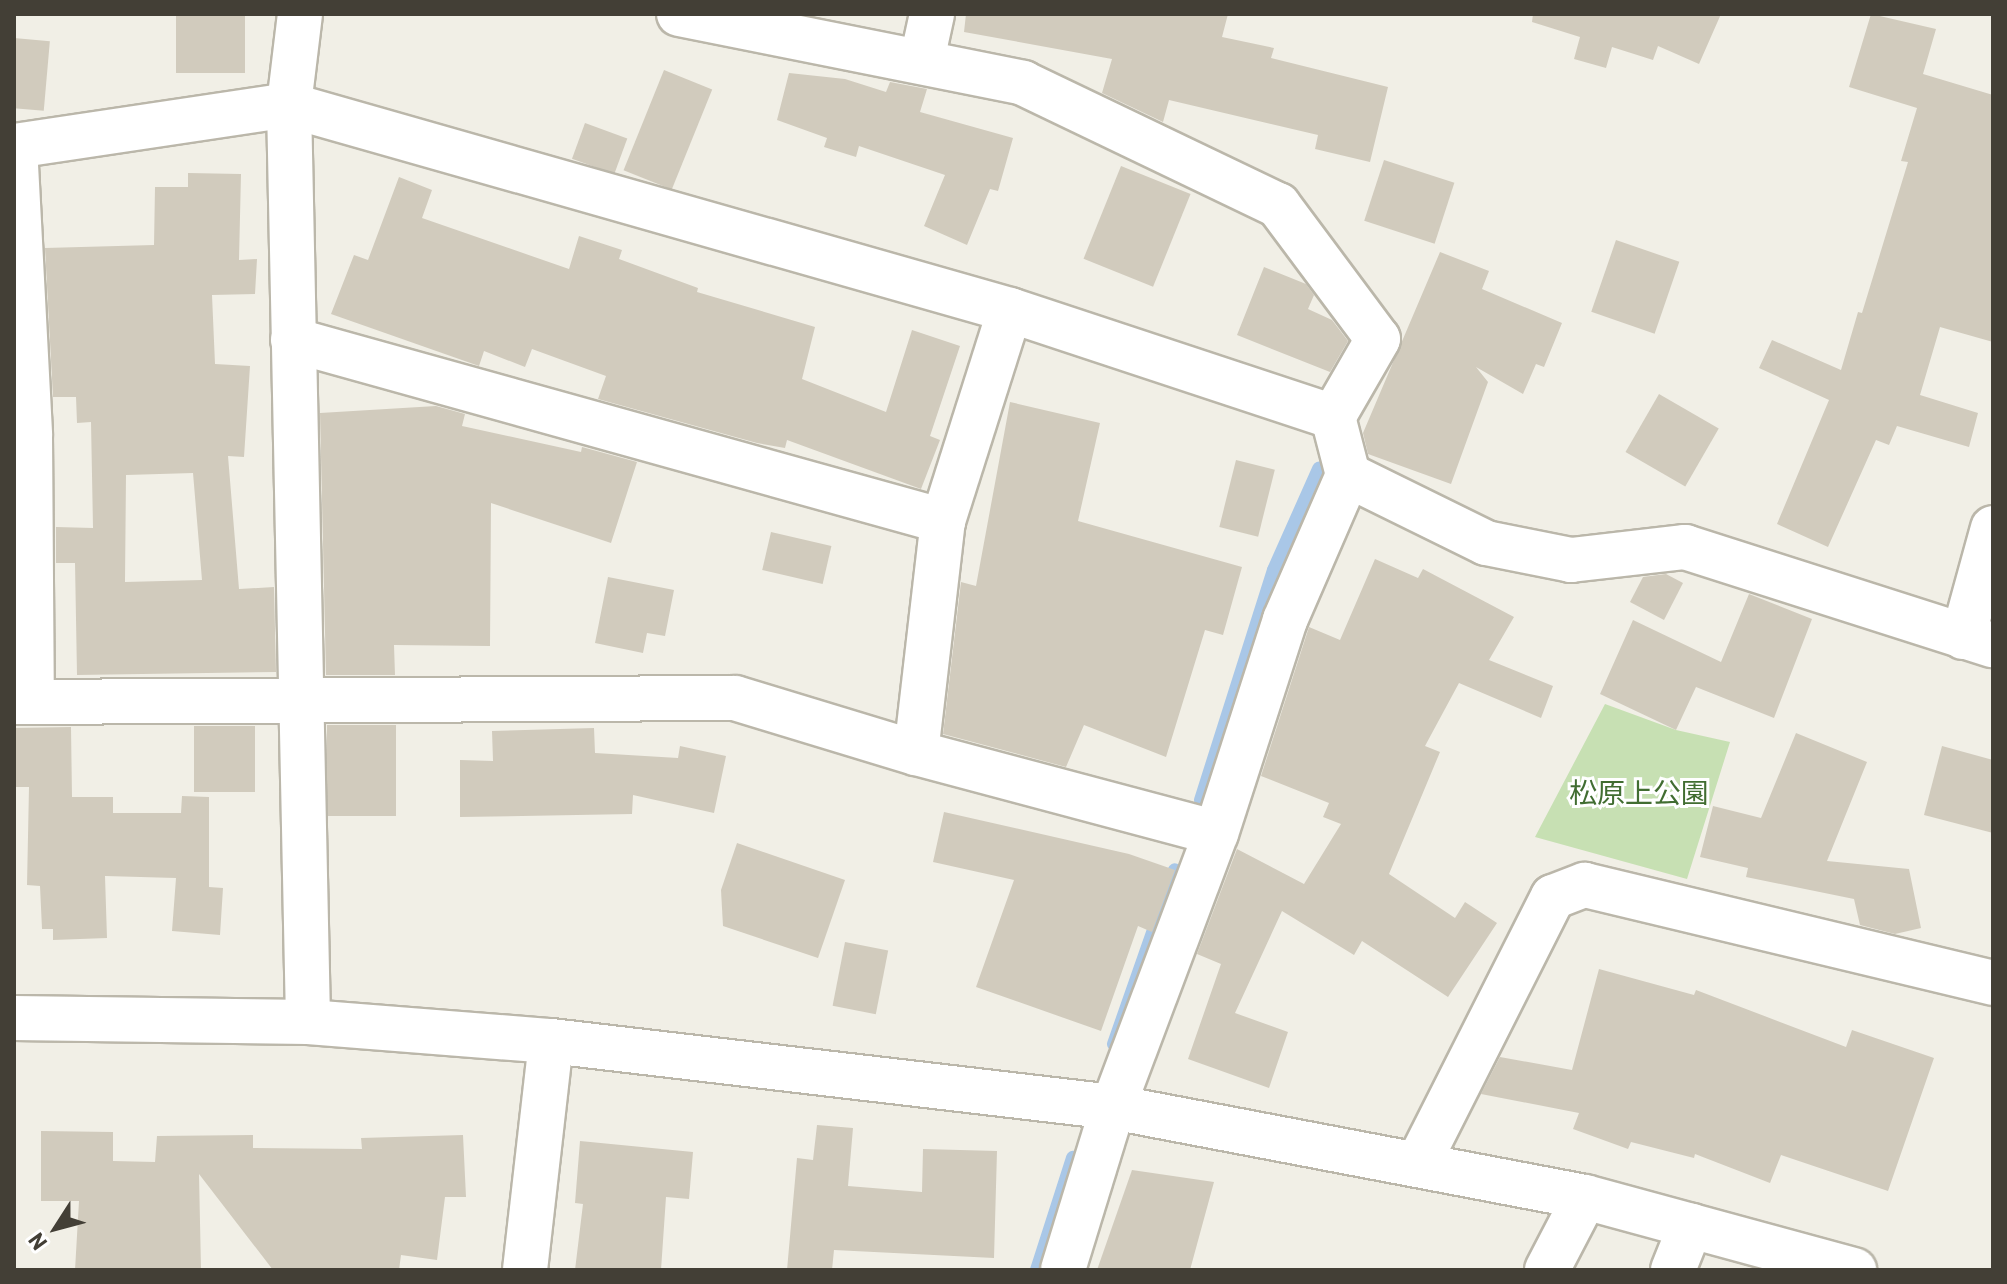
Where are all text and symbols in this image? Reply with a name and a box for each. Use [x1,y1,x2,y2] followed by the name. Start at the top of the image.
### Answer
[1569,775,1709,809] park label: 松原上公園
[16,1188,96,1268] north arrow
[22,1229,51,1256] text: N

